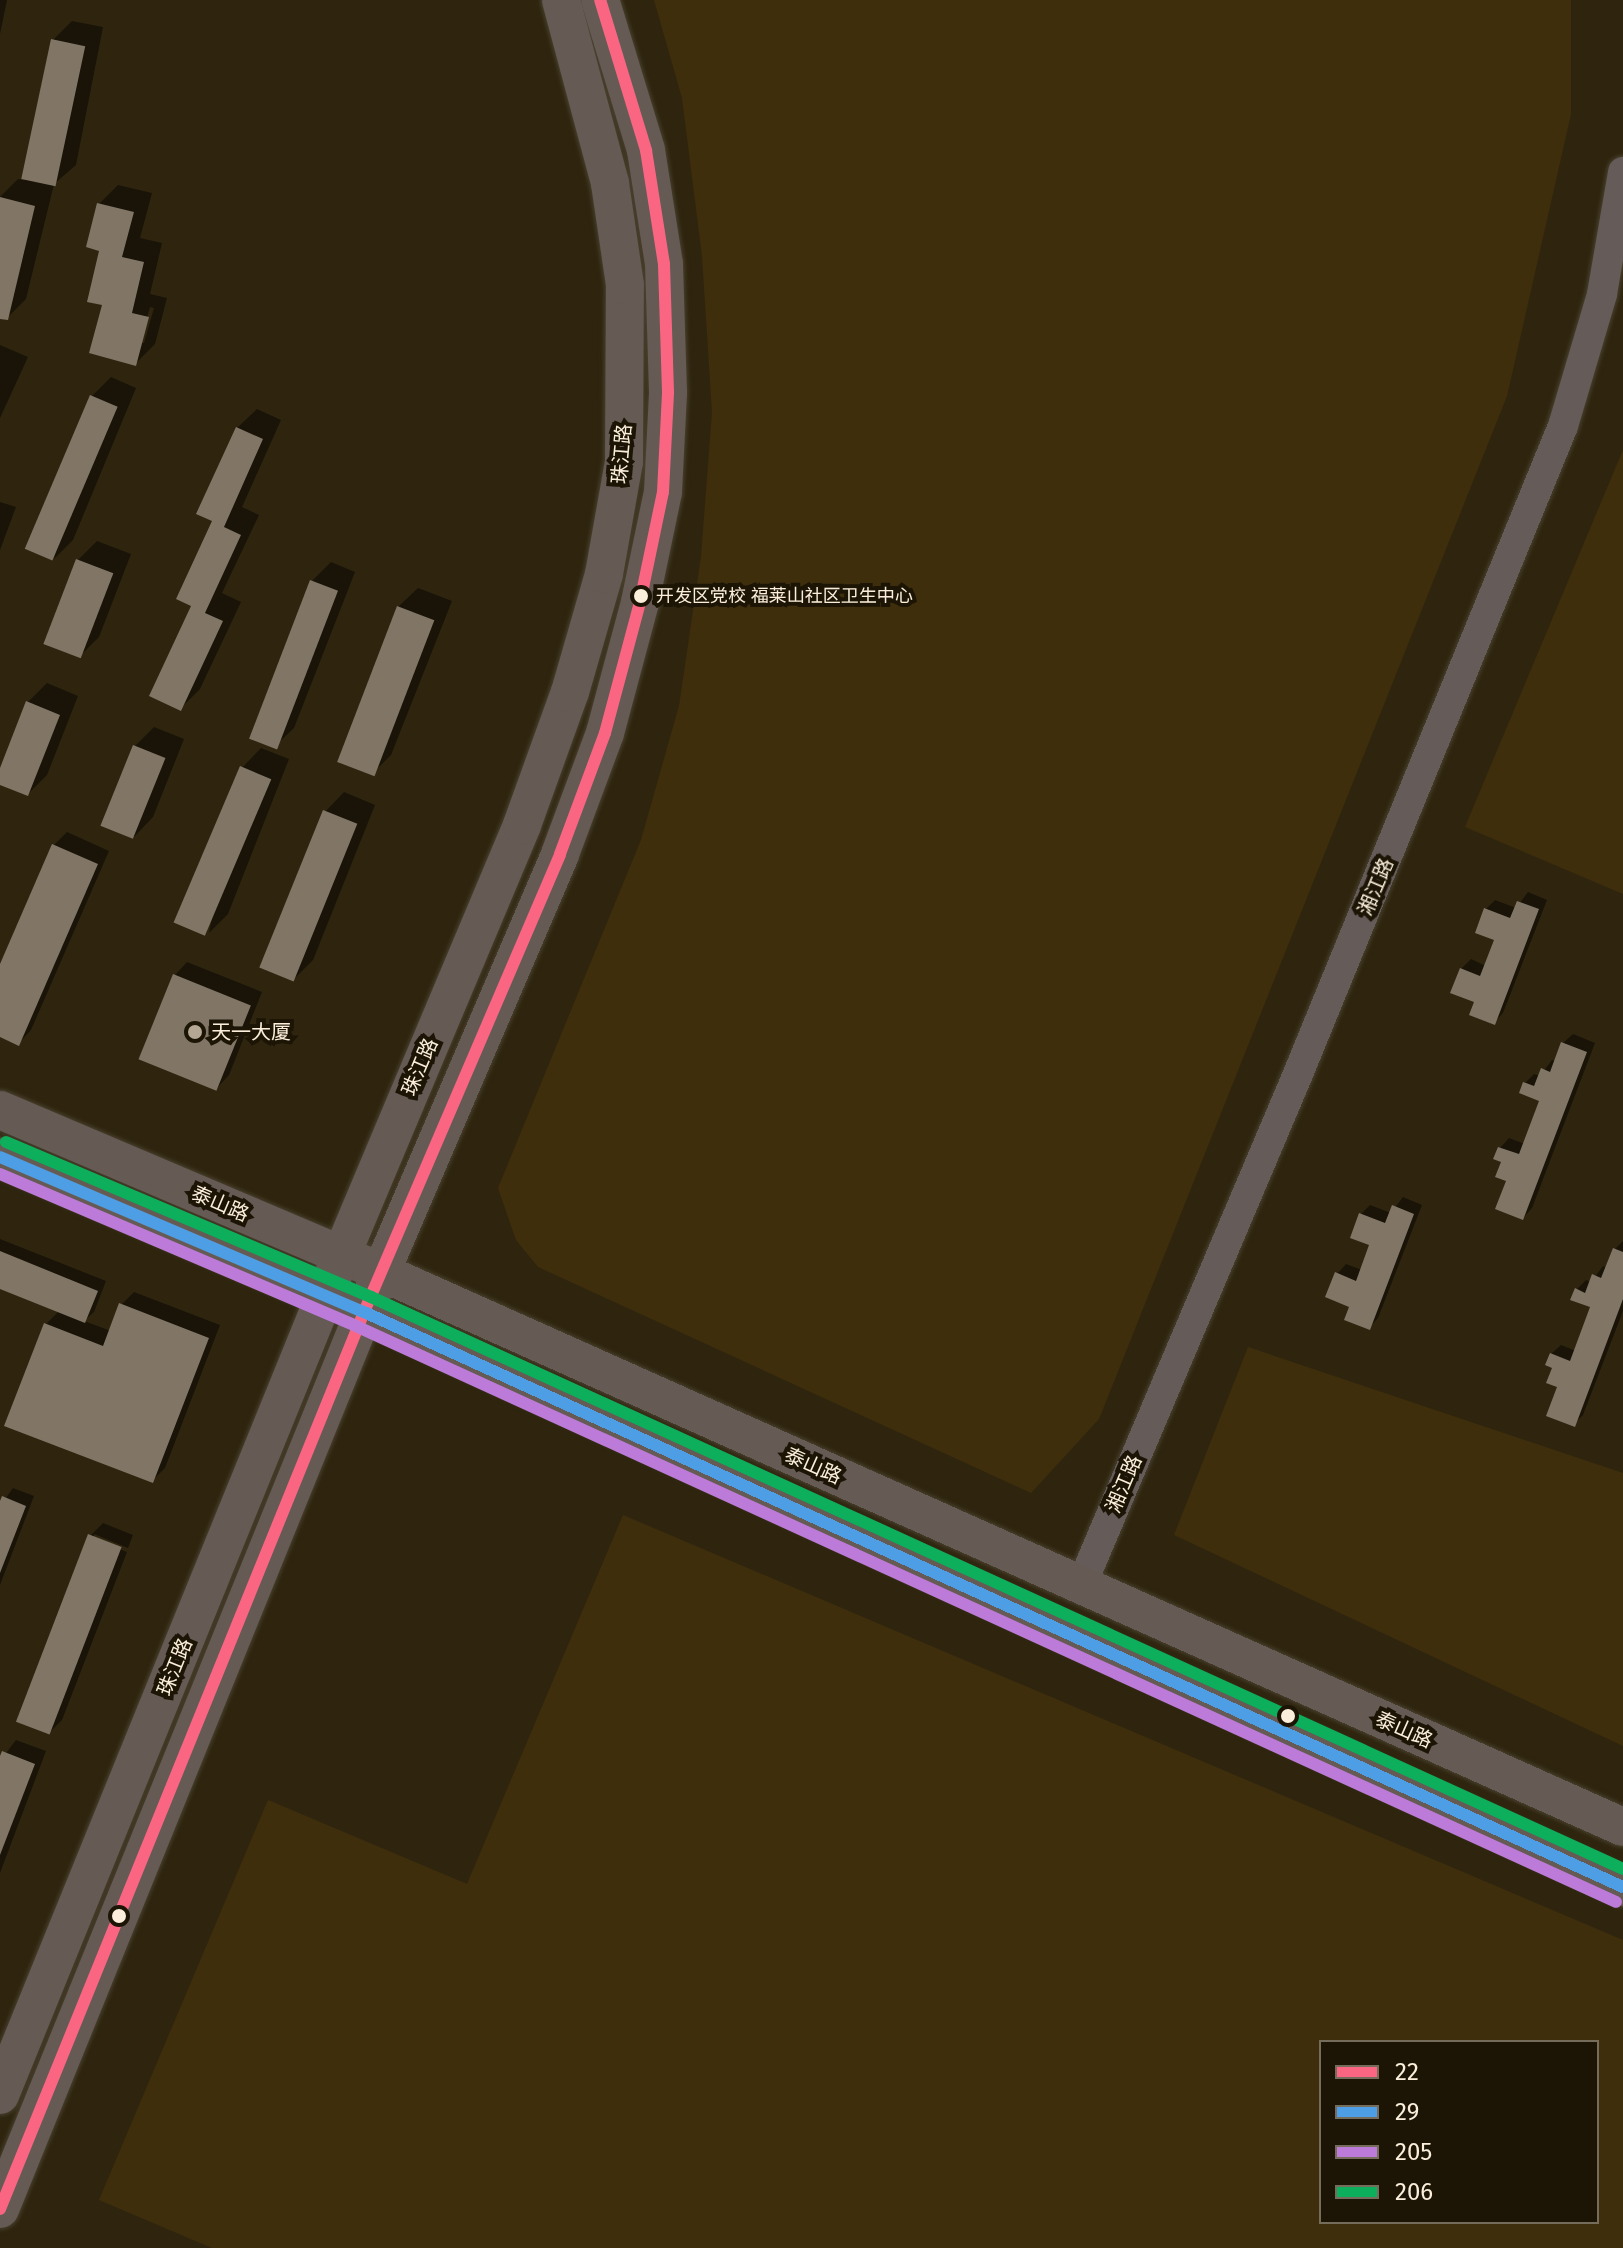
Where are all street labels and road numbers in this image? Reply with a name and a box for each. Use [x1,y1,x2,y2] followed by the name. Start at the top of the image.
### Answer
[607,423,637,485] street label: 珠江路
[1353,855,1399,919] street label: 湘江路
[397,1035,443,1099] street label: 珠江路
[188,1181,252,1227] street label: 泰山路
[781,1443,845,1489] street label: 泰山路
[1101,1452,1147,1516] street label: 湘江路
[153,1635,197,1699] street label: 珠江路
[1372,1707,1436,1753] street label: 泰山路

